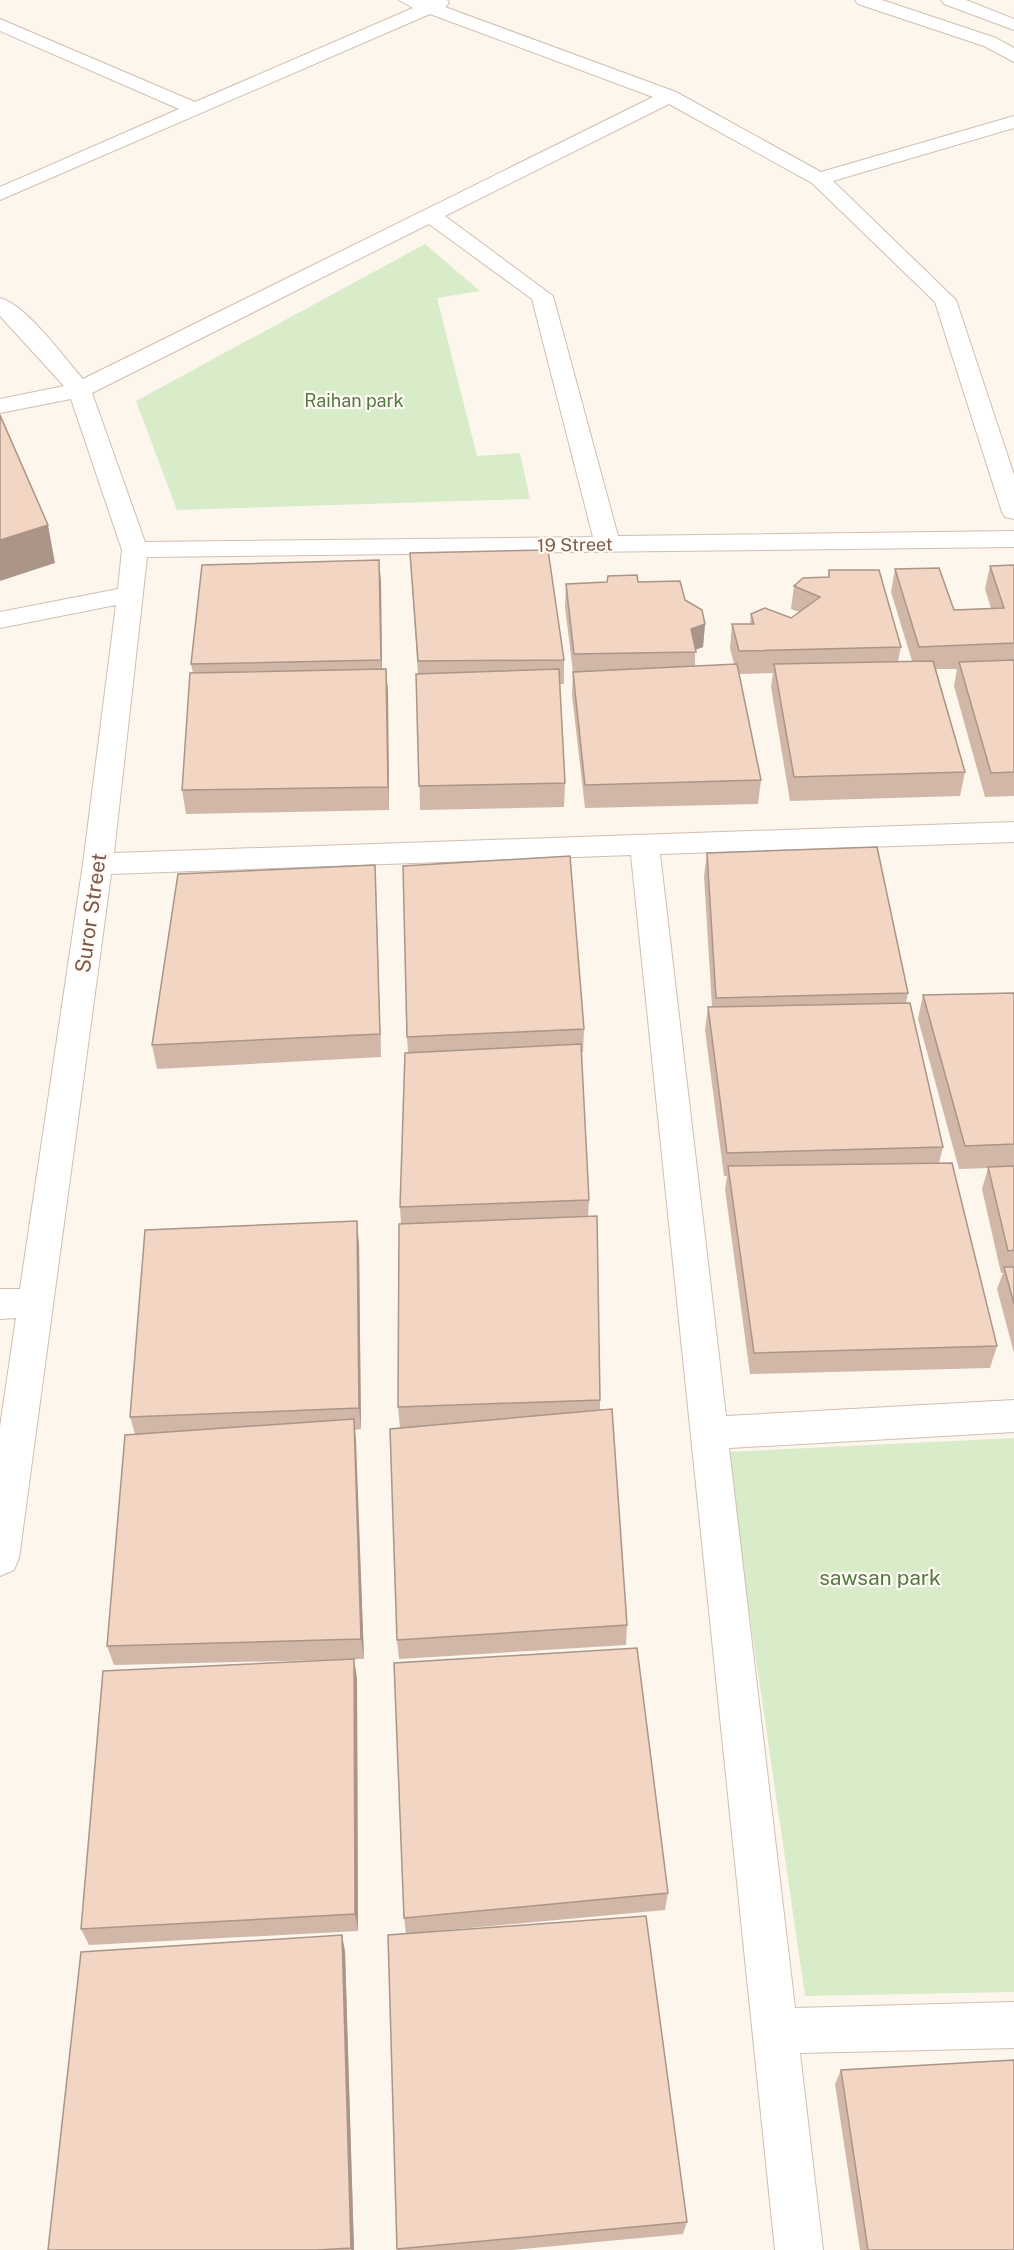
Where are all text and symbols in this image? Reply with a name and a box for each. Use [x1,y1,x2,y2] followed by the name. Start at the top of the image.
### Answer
[304,390,404,411] park label: Raihan park
[537,533,613,556] street label: 19 Street
[70,851,111,975] street label: Suror Street
[819,1565,941,1590] park label: sawsan park

